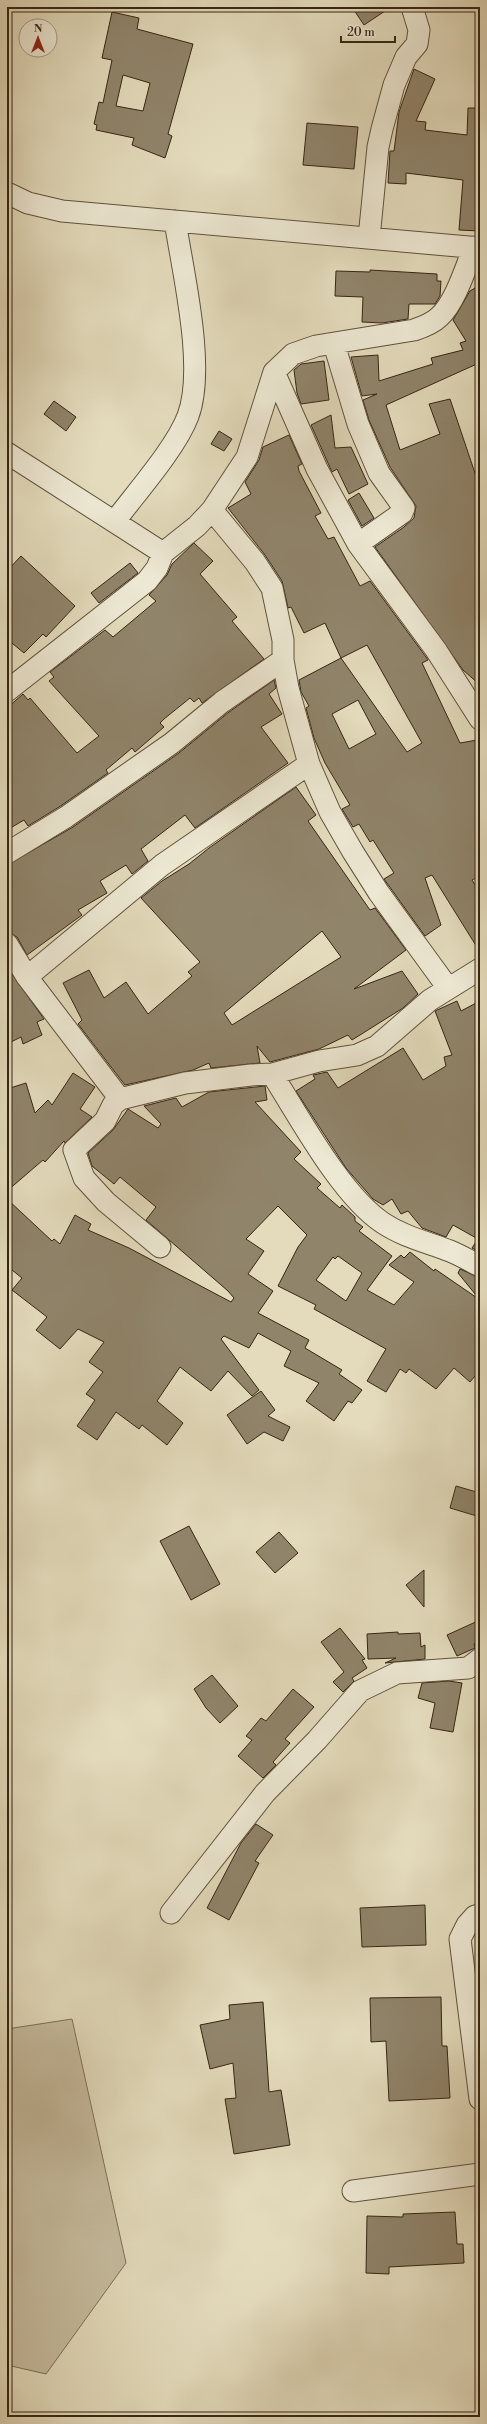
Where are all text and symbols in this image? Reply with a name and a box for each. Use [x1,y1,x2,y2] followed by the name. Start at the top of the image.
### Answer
[18,18,58,58] north arrow
[341,18,395,44] scale bar
[34,22,43,36] text: N
[347,25,375,40] text: 20 m

